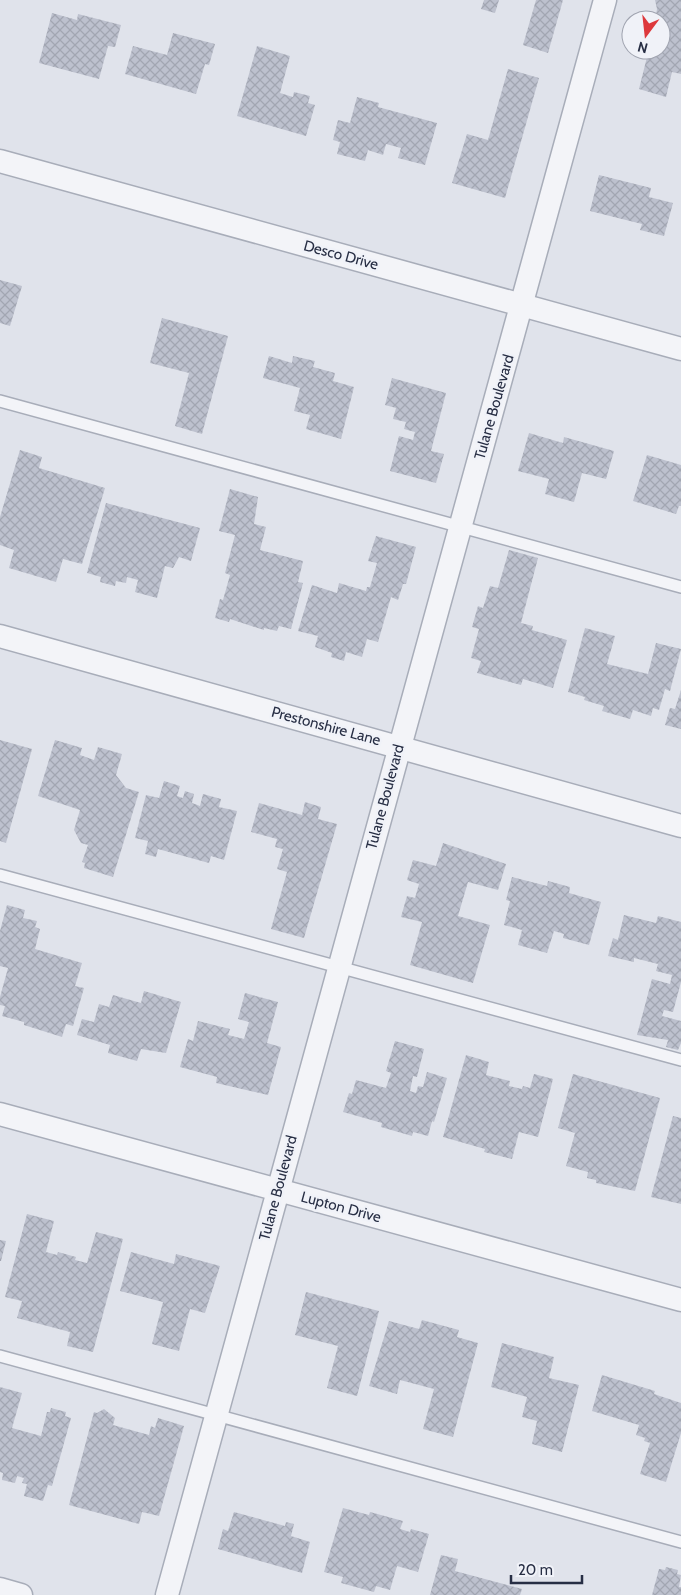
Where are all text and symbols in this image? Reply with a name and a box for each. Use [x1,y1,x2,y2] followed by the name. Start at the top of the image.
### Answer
[621,10,671,60] north arrow
[636,38,650,58] text: N
[302,236,381,274] street label: Desco Drive
[470,352,518,462] street label: Tulane Boulevard
[269,703,383,749] street label: Prestonshire Lane
[362,742,408,852] street label: Tulane Boulevard
[255,1133,301,1243] street label: Tulane Boulevard
[299,1188,383,1226] street label: Lupton Drive
[511,1552,582,1584] scale bar
[518,1561,553,1579] text: 20 m

